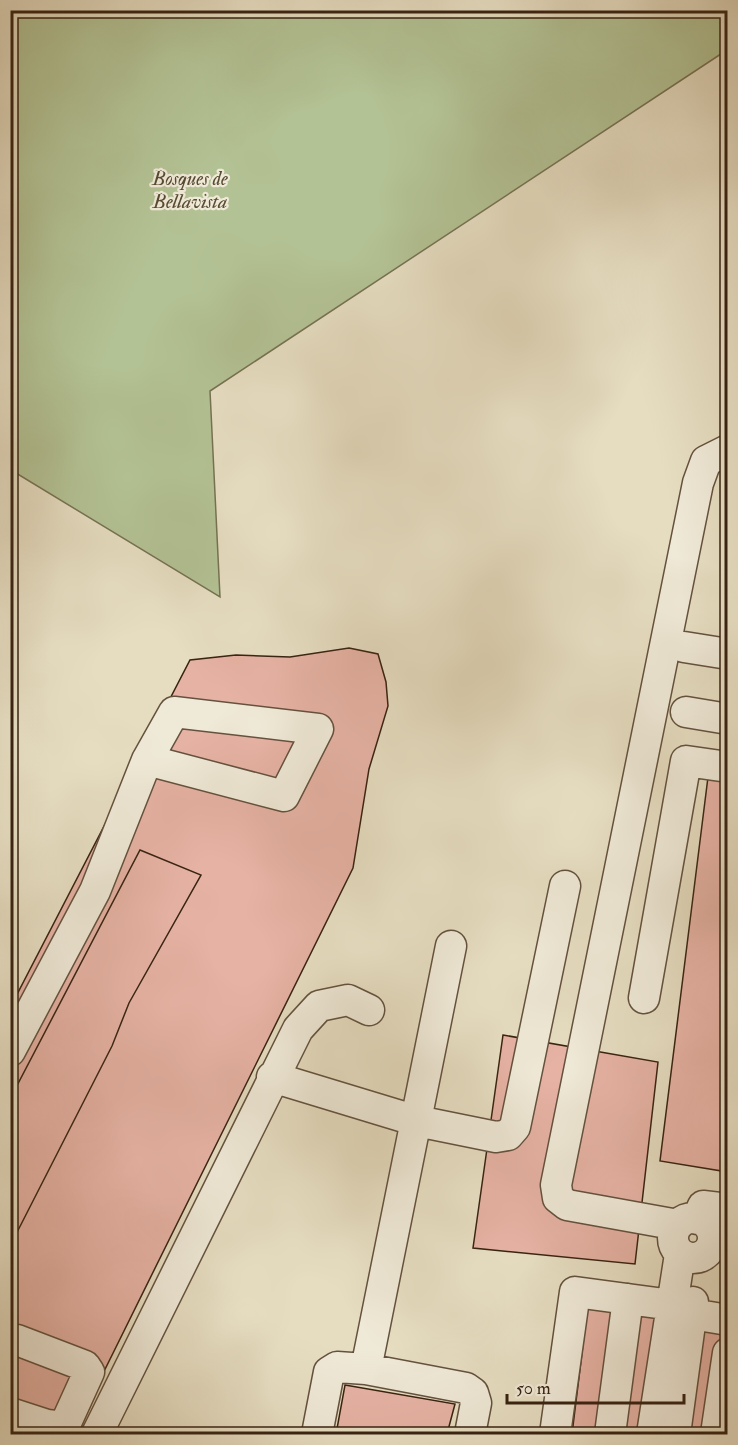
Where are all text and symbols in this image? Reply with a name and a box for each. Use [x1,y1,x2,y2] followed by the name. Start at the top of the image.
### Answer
[151,166,228,214] park label: Bosques de Bellavista
[507,1367,684,1405] scale bar
[516,1377,551,1400] text: 50 m

